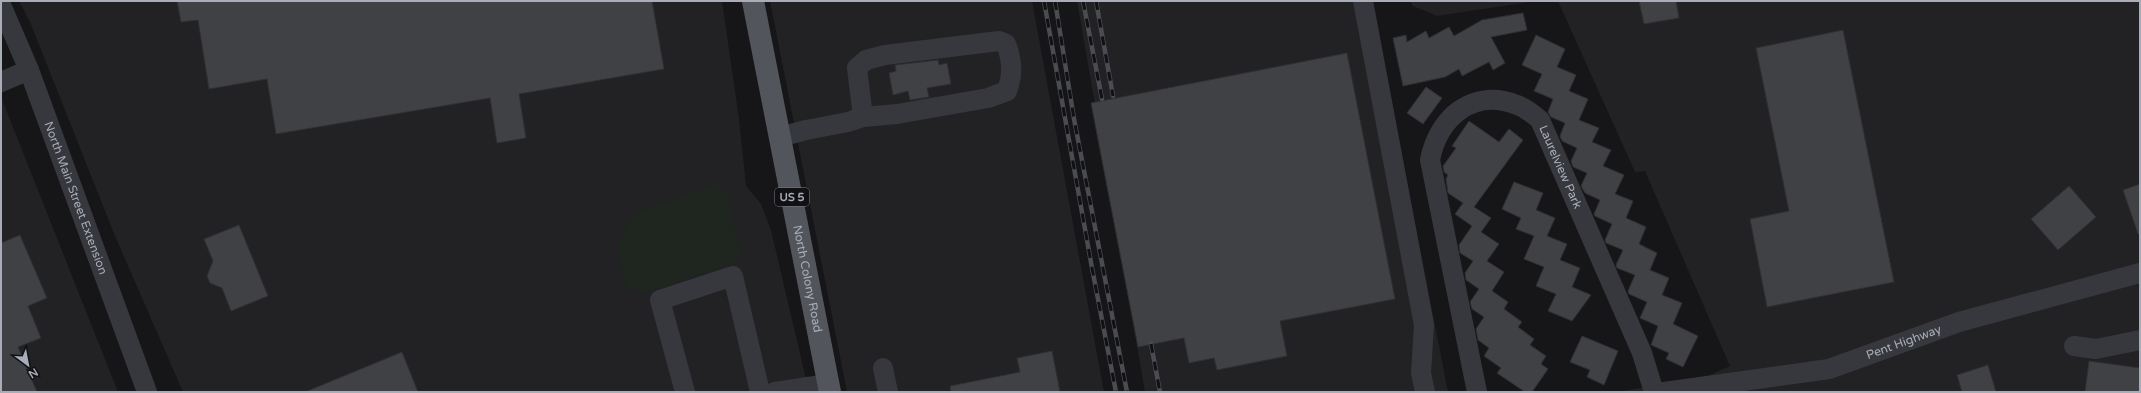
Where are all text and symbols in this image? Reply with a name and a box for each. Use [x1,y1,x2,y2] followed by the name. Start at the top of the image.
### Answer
[41,120,110,276] street label: North Main Street Extension
[1536,123,1585,211] street label: Laurelview Park
[775,188,809,206] road number: US 5
[790,224,825,334] street label: North Colony Road
[1864,322,1944,362] street label: Pent Highway
[8,345,48,385] north arrow
[26,365,40,381] text: N

